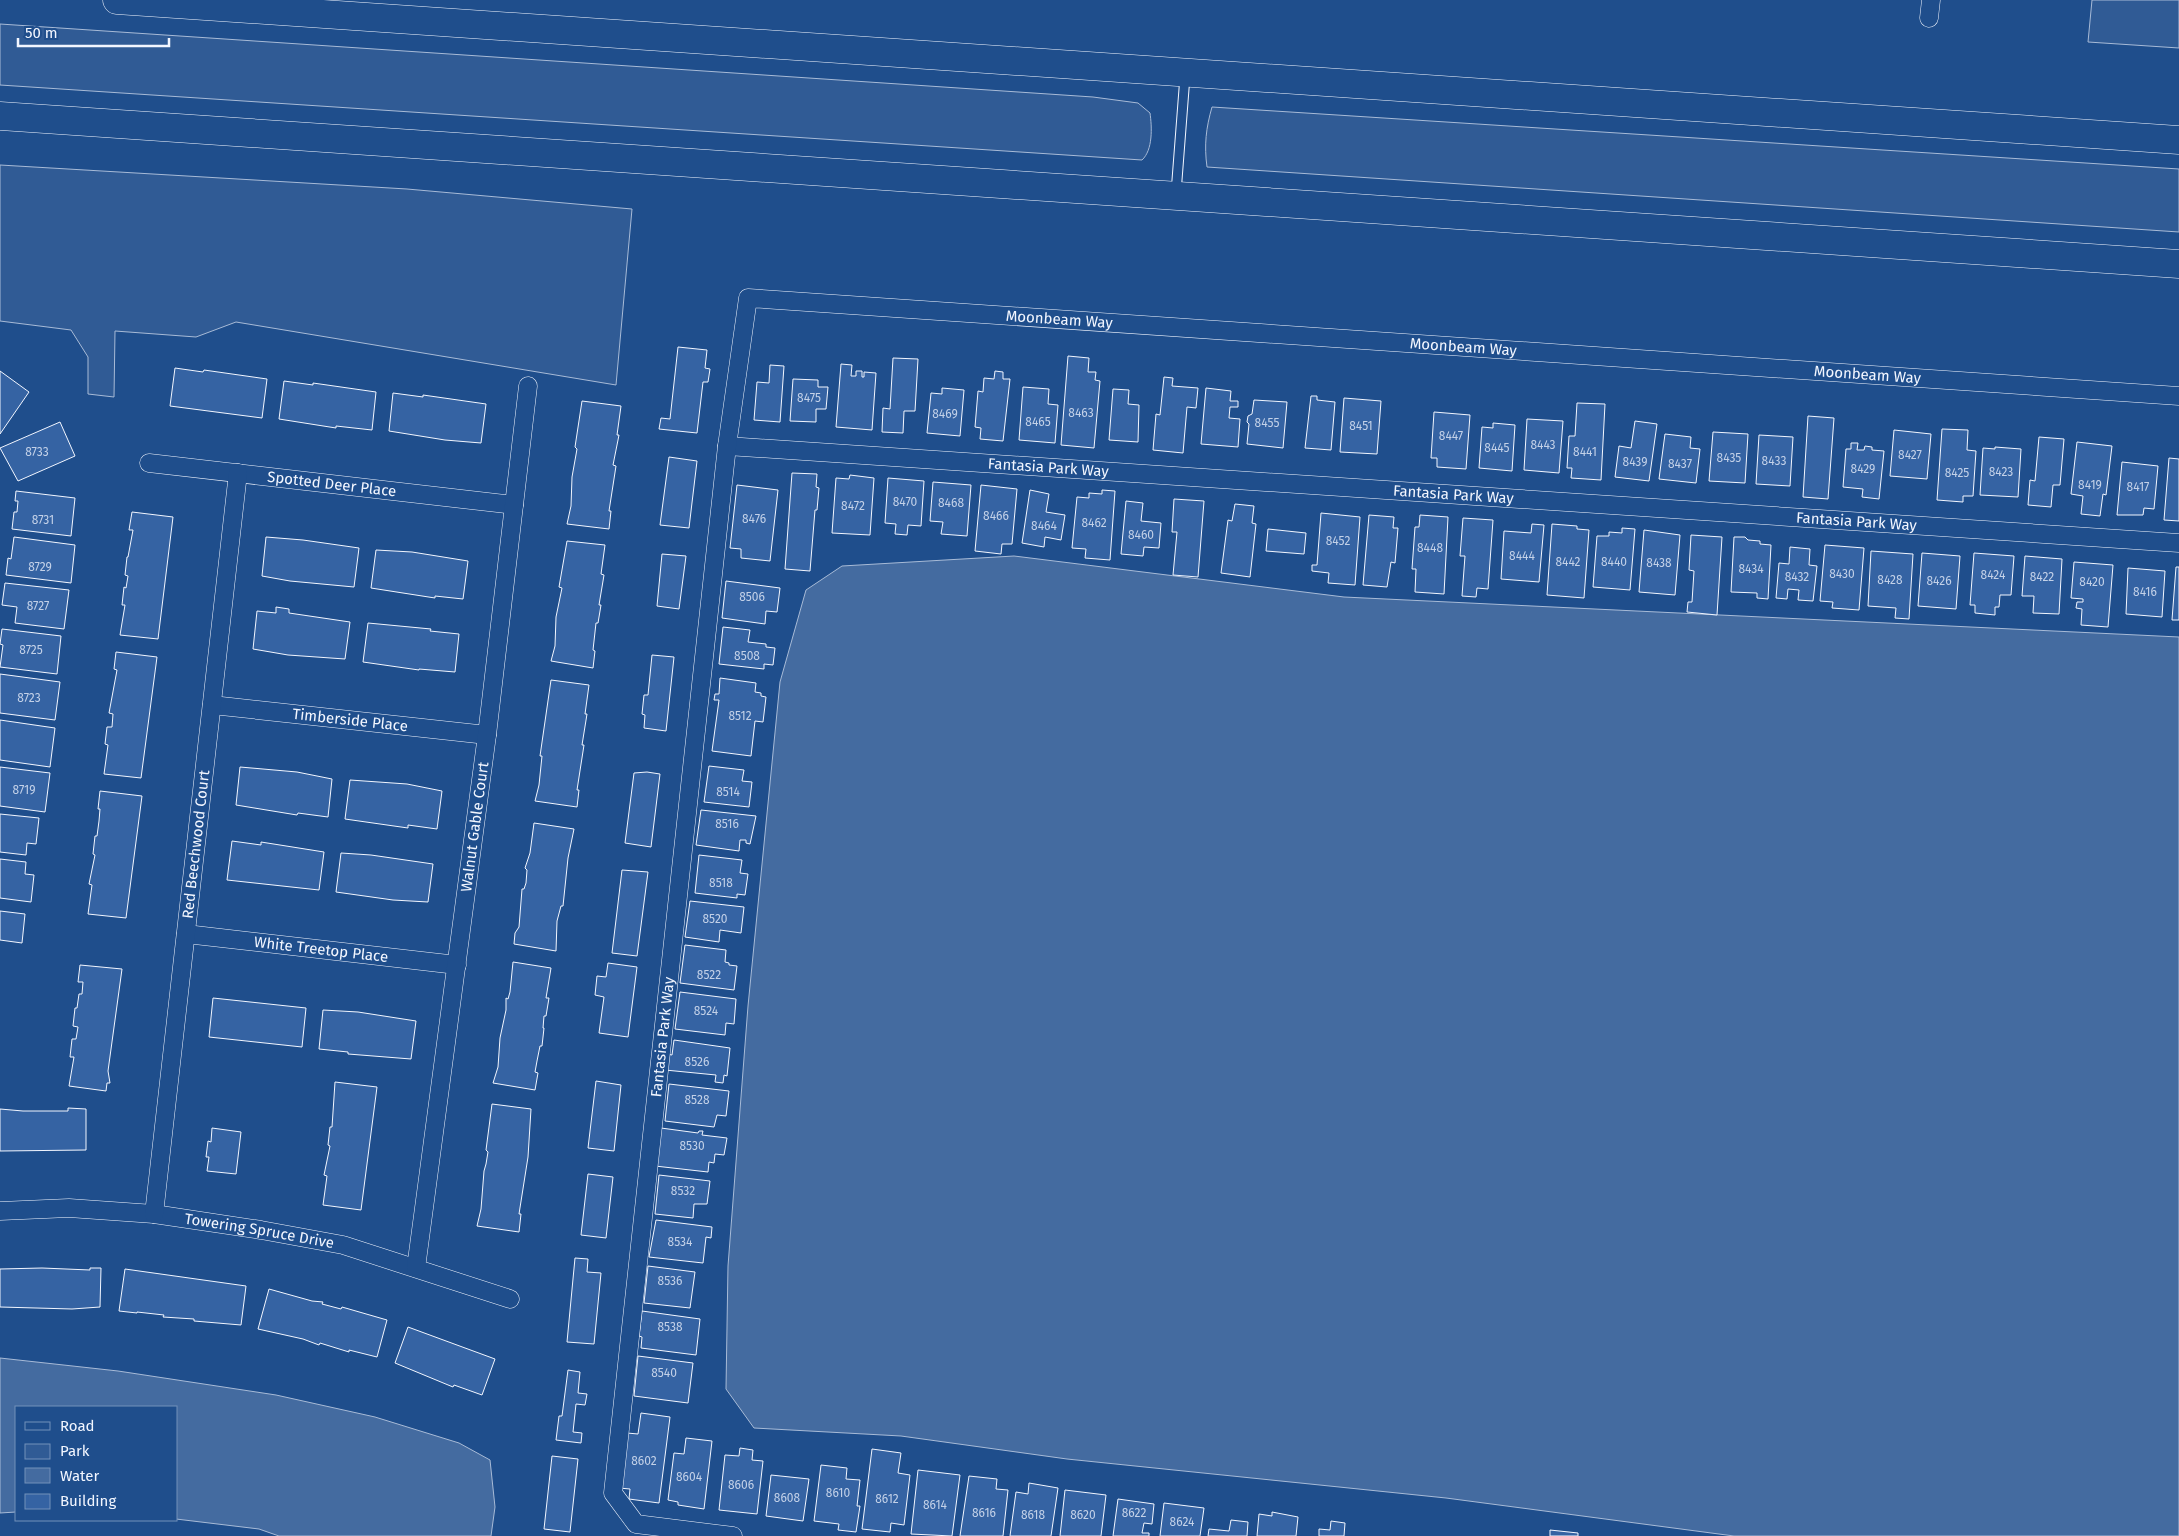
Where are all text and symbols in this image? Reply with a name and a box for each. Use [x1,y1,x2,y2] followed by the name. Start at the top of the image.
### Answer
[18,15,169,47] scale bar
[25,24,58,42] text: 50 m
[1005,307,1114,332] street label: Moonbeam Way
[1409,334,1518,360] street label: Moonbeam Way
[1813,362,1922,387] street label: Moonbeam Way
[797,391,821,405] house number: 8475
[1068,406,1094,420] house number: 8463
[932,407,958,421] house number: 8469
[1025,415,1051,429] house number: 8465
[1255,416,1279,430] house number: 8455
[1349,419,1373,433] house number: 8451
[1439,429,1463,443] house number: 8447
[1530,438,1556,452] house number: 8443
[1484,441,1510,455] house number: 8445
[25,445,49,459] house number: 8733
[1573,445,1597,459] house number: 8441
[1898,448,1922,462] house number: 8427
[1717,451,1741,465] house number: 8435
[987,454,1110,481] street label: Fantasia Park Way
[1762,454,1786,468] house number: 8433
[1623,455,1647,469] house number: 8439
[1668,457,1692,471] house number: 8437
[1851,462,1875,476] house number: 8429
[1989,465,2013,479] house number: 8423
[1945,466,1969,480] house number: 8425
[266,468,397,500] street label: Spotted Deer Place
[2078,478,2102,492] house number: 8419
[2127,480,2149,494] house number: 8417
[1392,482,1515,508] street label: Fantasia Park Way
[893,495,918,509] house number: 8470
[938,496,964,510] house number: 8468
[841,499,865,513] house number: 8472
[1796,508,1918,535] street label: Fantasia Park Way
[983,509,1009,523] house number: 8466
[742,512,766,526] house number: 8476
[32,513,54,527] house number: 8731
[1081,516,1107,530] house number: 8462
[1031,519,1058,533] house number: 8464
[1128,528,1154,542] house number: 8460
[1326,534,1350,548] house number: 8452
[1417,541,1443,555] house number: 8448
[1509,549,1535,563] house number: 8444
[1555,555,1581,569] house number: 8442
[1601,555,1627,569] house number: 8440
[1646,556,1672,570] house number: 8438
[28,560,52,574] house number: 8729
[1738,562,1764,576] house number: 8434
[1829,567,1855,581] house number: 8430
[1981,568,2006,582] house number: 8424
[1785,570,1809,584] house number: 8432
[2030,570,2054,584] house number: 8422
[1877,573,1903,587] house number: 8428
[1926,574,1952,588] house number: 8426
[2079,575,2105,589] house number: 8420
[2133,585,2157,599] house number: 8416
[739,590,765,604] house number: 8506
[27,599,49,613] house number: 8727
[19,643,43,657] house number: 8725
[734,649,760,663] house number: 8508
[17,691,41,705] house number: 8723
[291,705,409,735] street label: Timberside Place
[728,709,752,723] house number: 8512
[457,760,492,893] street label: Walnut Gable Court
[179,768,213,920] street label: Red Beechwood Court
[12,783,36,797] house number: 8719
[716,785,740,799] house number: 8514
[715,817,739,831] house number: 8516
[709,876,733,890] house number: 8518
[702,912,728,926] house number: 8520
[253,933,389,966] street label: White Treetop Place
[697,968,721,982] house number: 8522
[647,975,678,1098] street label: Fantasia Park Way
[694,1004,719,1018] house number: 8524
[685,1055,709,1069] house number: 8526
[684,1093,710,1107] house number: 8528
[679,1139,705,1153] house number: 8530
[671,1184,695,1198] house number: 8532
[183,1210,336,1252] street label: Towering Spruce Drive
[668,1235,693,1249] house number: 8534
[658,1274,682,1288] house number: 8536
[657,1320,683,1334] house number: 8538
[651,1366,677,1380] house number: 8540
[15,1406,178,1521] legend
[60,1417,95,1435] text: Road
[60,1442,90,1460] text: Park
[631,1454,657,1468] house number: 8602
[60,1467,99,1485] text: Water
[676,1470,703,1484] house number: 8604
[728,1478,754,1492] house number: 8606
[826,1486,850,1500] house number: 8610
[774,1491,801,1505] house number: 8608
[60,1492,116,1510] text: Building
[875,1492,899,1506] house number: 8612
[923,1498,948,1512] house number: 8614
[972,1506,996,1520] house number: 8616
[1122,1506,1146,1520] house number: 8622
[1021,1508,1045,1522] house number: 8618
[1070,1508,1096,1522] house number: 8620
[1170,1515,1195,1529] house number: 8624

